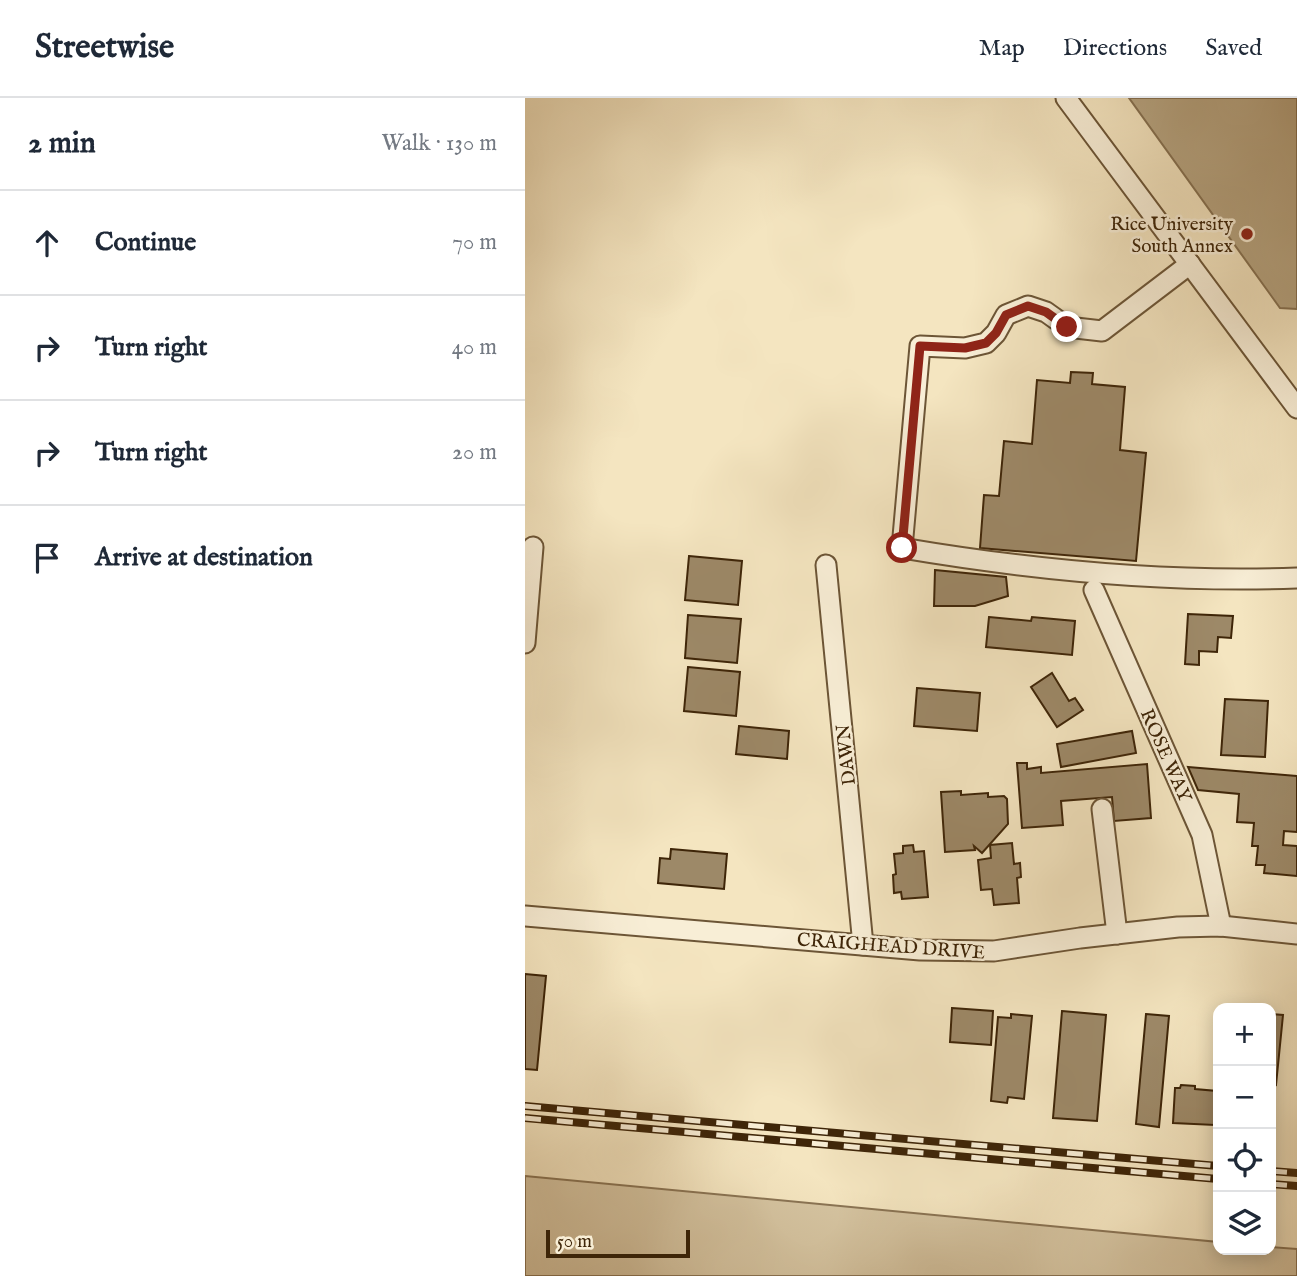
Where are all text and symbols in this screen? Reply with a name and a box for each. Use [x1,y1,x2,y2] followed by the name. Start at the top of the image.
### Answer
[35,27,174,69] text: Streetwise
[979,33,1025,64] text: Map
[1063,33,1167,64] text: Directions
[1205,33,1262,64] text: Saved
[28,125,96,163] text: 2 min
[382,129,497,158] text: Walk · 130 m
[1110,213,1234,259] place label: Rice University South Annex
[28,224,66,262] icon: ahead
[95,226,196,259] text: Continue
[1239,226,1255,242] marker: Rice University South Annex
[452,228,497,257] text: 70 m
[1051,311,1082,342] route end
[28,329,66,367] icon: right
[95,331,208,364] text: Turn right
[452,333,497,362] text: 40 m
[28,434,66,472] icon: right
[95,436,208,469] text: Turn right
[452,438,497,467] text: 20 m
[886,532,917,563] route start
[28,539,66,577] icon: arrive
[95,541,313,574] text: Arrive at destination
[1134,705,1197,807] street label: ROSE WAY
[832,723,862,787] street label: DAWN
[796,928,986,966] street label: CRAIGHEAD DRIVE
[1213,1003,1276,1255] map controls
[1213,1003,1276,1066] button: +
[1213,1066,1276,1129] button: −
[1213,1129,1276,1192] button: locate
[1213,1192,1276,1255] button: layers
[546,1227,689,1259] scale bar
[557,1230,592,1254] text: 50 m

